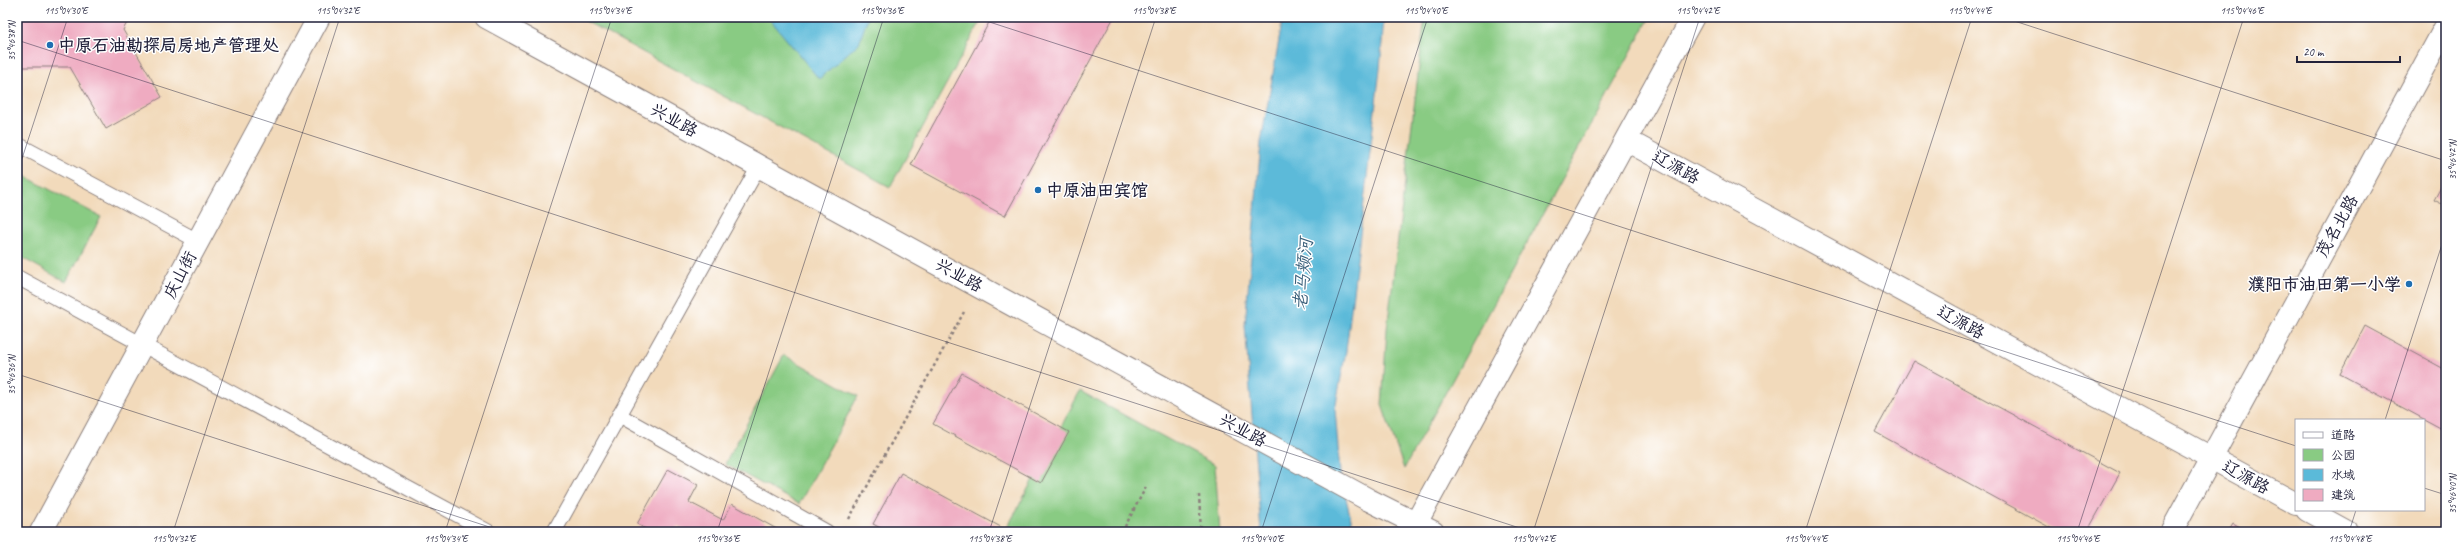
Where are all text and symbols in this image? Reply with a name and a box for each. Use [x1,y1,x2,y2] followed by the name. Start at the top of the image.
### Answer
[44,4,89,17] text: 115°04'30"E
[316,4,361,17] text: 115°04'32"E
[588,4,633,17] text: 115°04'34"E
[860,4,905,17] text: 115°04'36"E
[1132,4,1177,17] text: 115°04'38"E
[1404,4,1449,17] text: 115°04'40"E
[1676,4,1721,17] text: 115°04'42"E
[1948,4,1993,17] text: 115°04'44"E
[2220,4,2265,17] text: 115°04'46"E
[5,19,18,61] text: 35°46'38"N
[58,35,279,56] place label: 中原石油勘探局房地产管理处
[2297,38,2400,64] scale bar
[45,40,55,50] marker: 中原石油勘探局房地产管理处
[2303,44,2325,60] text: 20 m
[647,98,701,142] street label: 兴业路
[2446,138,2459,180] text: 35°46'42"N
[1649,145,1703,189] street label: 辽源路
[1046,180,1148,201] place label: 中原油田宾馆
[1033,185,1043,195] marker: 中原油田宾馆
[2311,191,2363,261] street label: 茂名北路
[1289,234,1317,311] water label: 老马颊河
[159,248,201,302] street label: 庆山街
[932,253,986,297] street label: 兴业路
[2248,274,2401,295] place label: 濮阳市油田第一小学
[2404,279,2414,289] marker: 濮阳市油田第一小学
[1934,300,1988,344] street label: 辽源路
[5,353,18,395] text: 35°46'36"N
[1216,408,1270,452] street label: 兴业路
[2295,419,2425,511] legend
[2331,427,2355,443] text: 道路
[2331,447,2355,463] text: 公园
[2219,455,2273,499] street label: 辽源路
[2331,467,2355,483] text: 水域
[2446,472,2459,514] text: 35°46'40"N
[2331,487,2355,503] text: 建筑
[152,532,197,545] text: 115°04'32"E
[424,532,469,545] text: 115°04'34"E
[696,532,741,545] text: 115°04'36"E
[968,532,1013,545] text: 115°04'38"E
[1240,532,1285,545] text: 115°04'40"E
[1512,532,1557,545] text: 115°04'42"E
[1784,532,1829,545] text: 115°04'44"E
[2056,532,2101,545] text: 115°04'46"E
[2328,532,2373,545] text: 115°04'48"E

